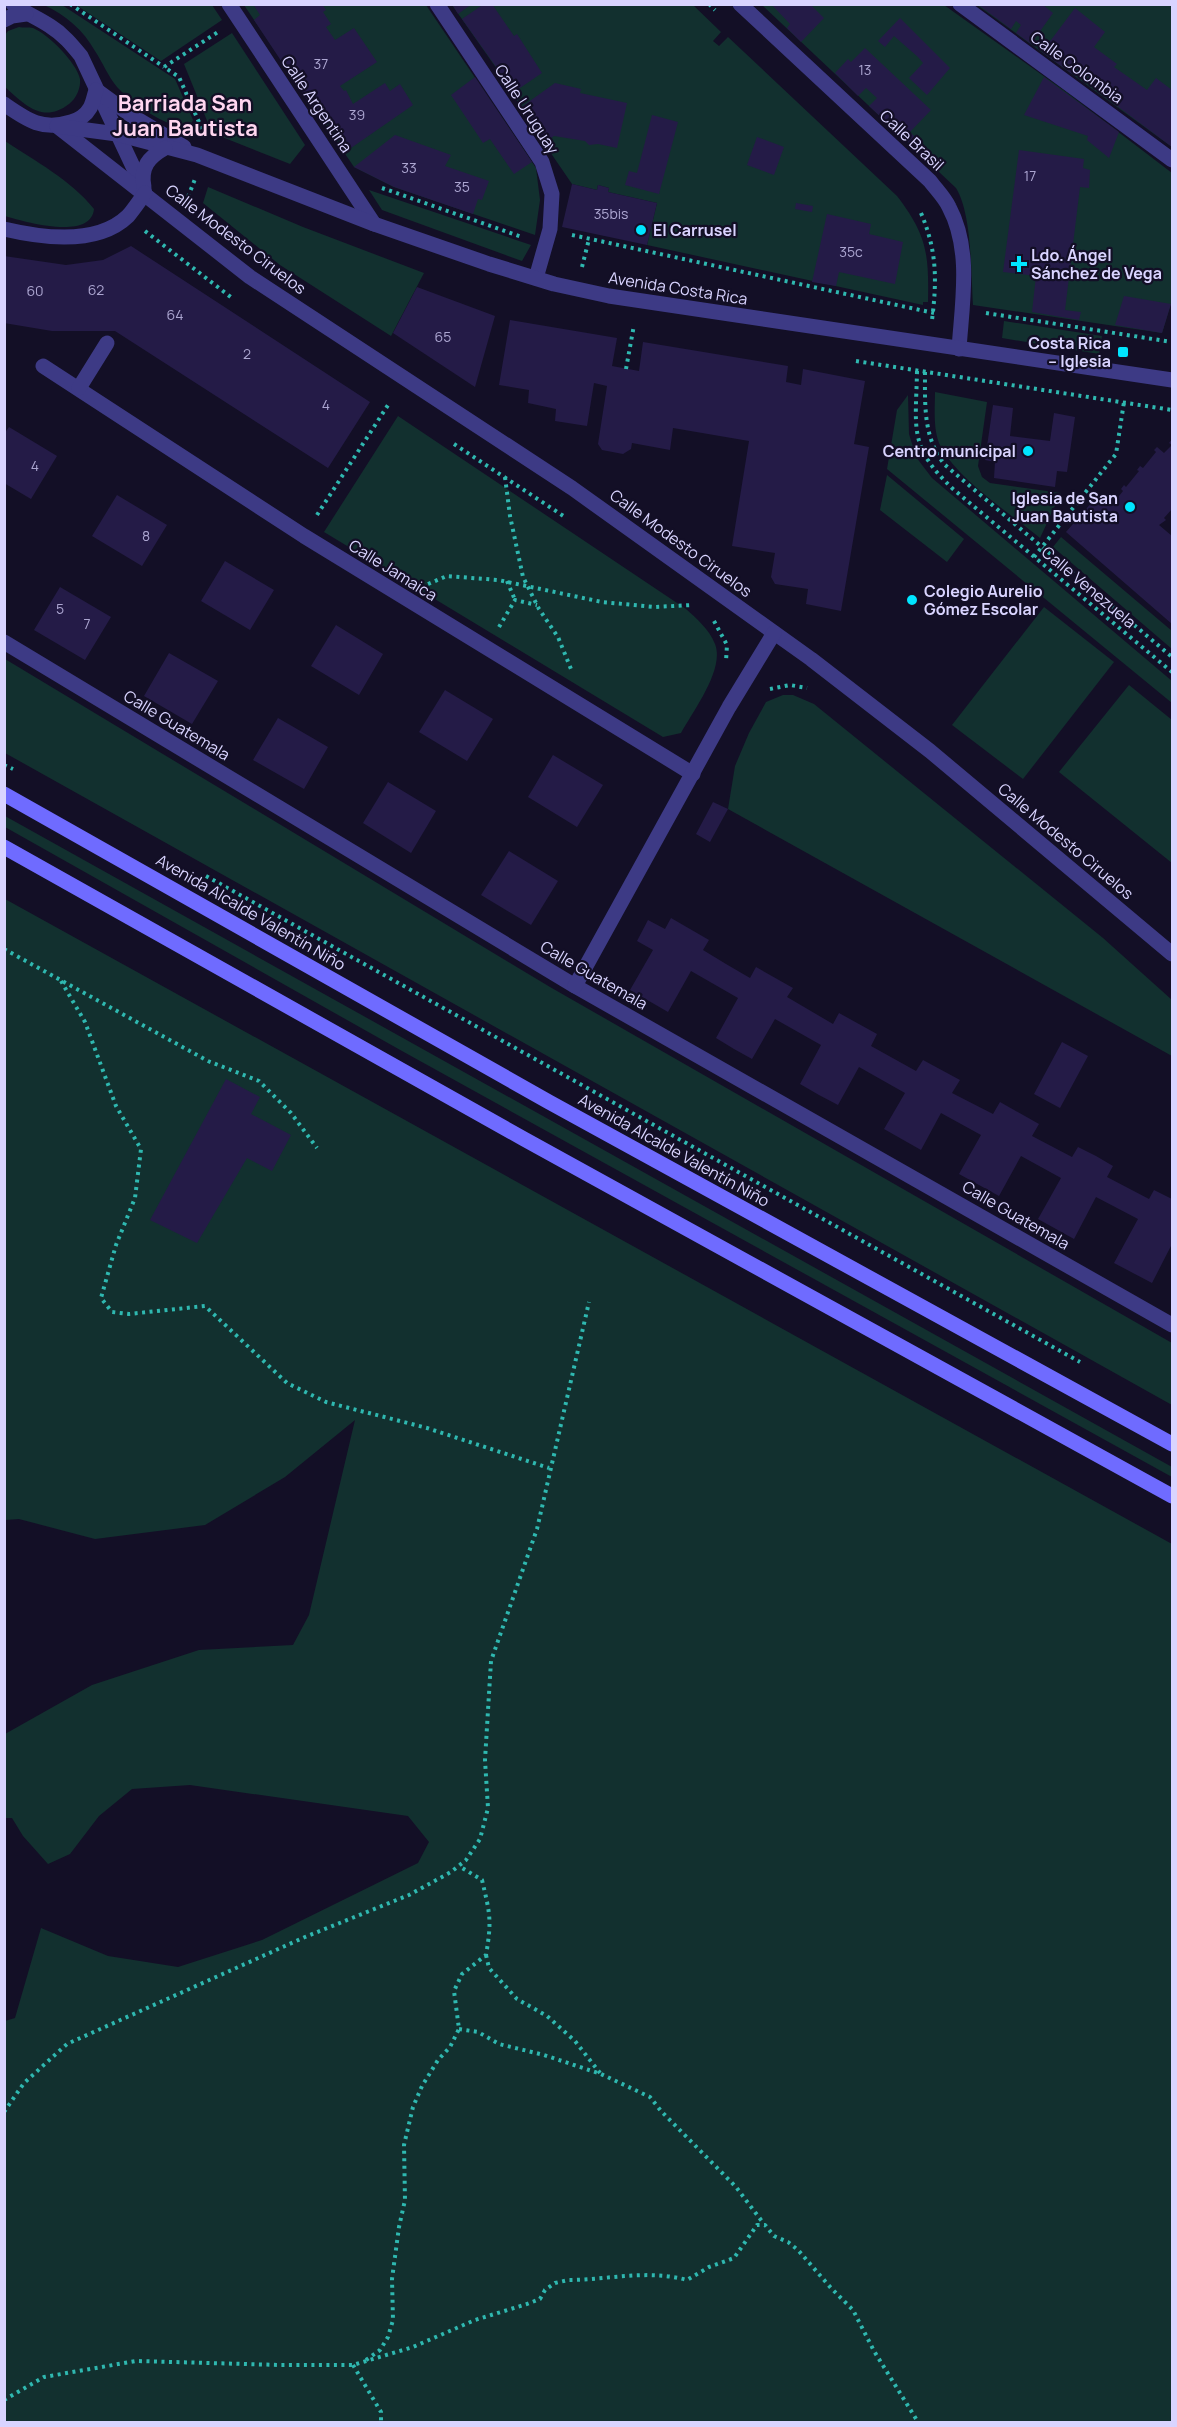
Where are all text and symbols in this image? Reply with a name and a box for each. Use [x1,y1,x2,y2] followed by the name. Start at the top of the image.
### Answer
[1026,26,1128,108] street label: Calle Colombia
[276,51,358,157] street label: Calle Argentina
[314,54,328,73] house number: 37
[490,60,564,159] street label: Calle Uruguay
[858,60,872,79] house number: 13
[112,88,258,143] district label: Barriada San Juan Bautista
[349,105,365,124] house number: 39
[875,105,949,175] street label: Calle Brasil
[401,158,417,177] house number: 33
[1024,166,1036,185] house number: 17
[454,177,470,196] house number: 35
[161,179,311,299] street label: Calle Modesto Ciruelos
[594,204,628,223] house number: 35bis
[653,219,737,241] place label: El Carrusel
[634,223,648,237] marker: El Carrusel
[839,242,863,261] house number: 35c
[1031,244,1162,284] place label: Ldo. Ángel Sánchez de Vega
[1012,257,1026,271] marker: Ldo. Ángel Sánchez de Vega
[607,266,749,310] street label: Avenida Costa Rica
[88,280,104,299] house number: 62
[26,281,44,300] house number: 60
[167,305,183,324] house number: 64
[435,327,451,346] house number: 65
[1028,332,1111,372] place label: Costa Rica – Iglesia
[243,344,251,363] house number: 2
[1116,345,1130,359] marker: Costa Rica – Iglesia
[322,395,330,414] house number: 4
[883,440,1016,462] place label: Centro municipal
[1021,444,1035,458] marker: Centro municipal
[31,456,39,475] house number: 4
[606,484,756,602] street label: Calle Modesto Ciruelos
[1012,487,1118,527] place label: Iglesia de San Juan Bautista
[1123,500,1137,514] marker: Iglesia de San Juan Bautista
[142,526,150,545] house number: 8
[345,534,441,606] street label: Calle Jamaica
[1037,541,1141,633] street label: Calle Venezuela
[924,580,1043,620] place label: Colegio Aurelio Gómez Escolar
[905,593,919,607] marker: Colegio Aurelio Gómez Escolar
[56,599,64,618] house number: 5
[83,614,91,633] house number: 7
[120,685,234,765] street label: Calle Guatemala
[994,778,1138,904] street label: Calle Modesto Ciruelos
[152,849,350,975] street label: Avenida Alcalde Valentín Niño
[536,935,652,1015] street label: Calle Guatemala
[575,1088,773,1212] street label: Avenida Alcalde Valentín Niño
[958,1175,1074,1255] street label: Calle Guatemala

